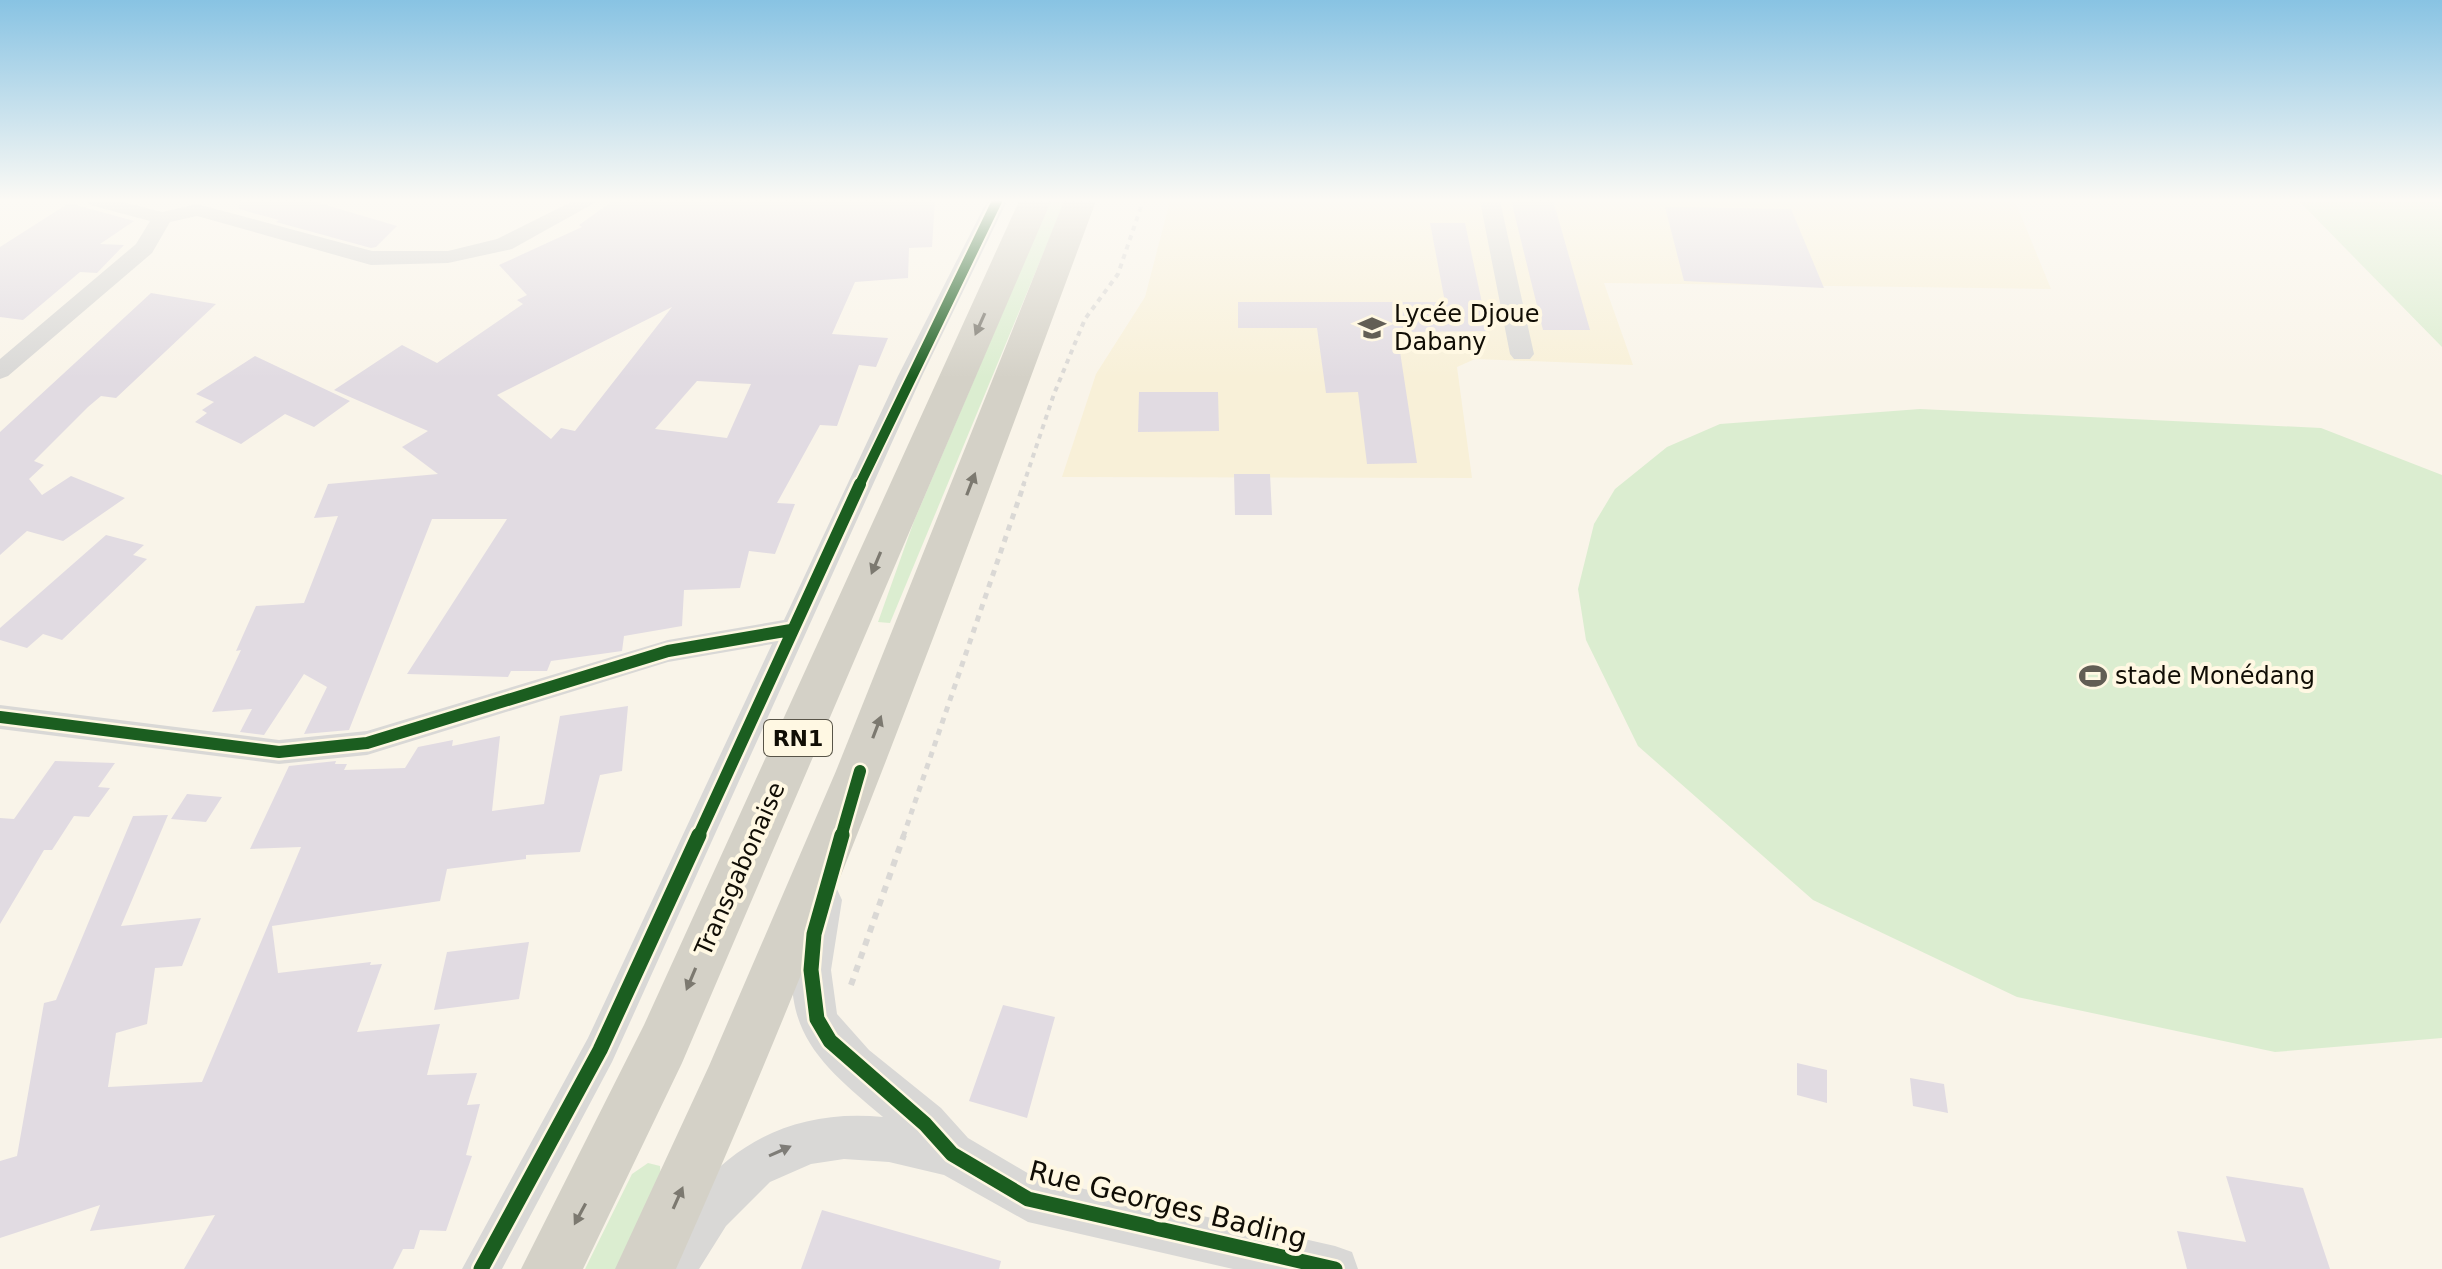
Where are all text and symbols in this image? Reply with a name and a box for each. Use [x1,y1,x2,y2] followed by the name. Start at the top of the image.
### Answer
[1394,300,1540,356] place label: Lycée Djoue Dabany
[973,313,987,336] one-way arrow
[1357,313,1387,343] school or university icon: Lycée Djoue Dabany
[965,472,978,496] one-way arrow
[869,551,883,574] one-way arrow
[2078,661,2108,691] sports icon: stade Monédang
[2115,662,2315,690] place label: stade Monédang
[871,715,884,739] one-way arrow
[764,720,832,756] road number: RN1
[689,778,791,961] street label: Transgabonaise
[684,967,697,991] one-way arrow
[768,1144,791,1157] one-way arrow
[1026,1154,1310,1255] street label: Rue Georges Bading
[672,1187,685,1210] one-way arrow
[573,1203,587,1226] one-way arrow

